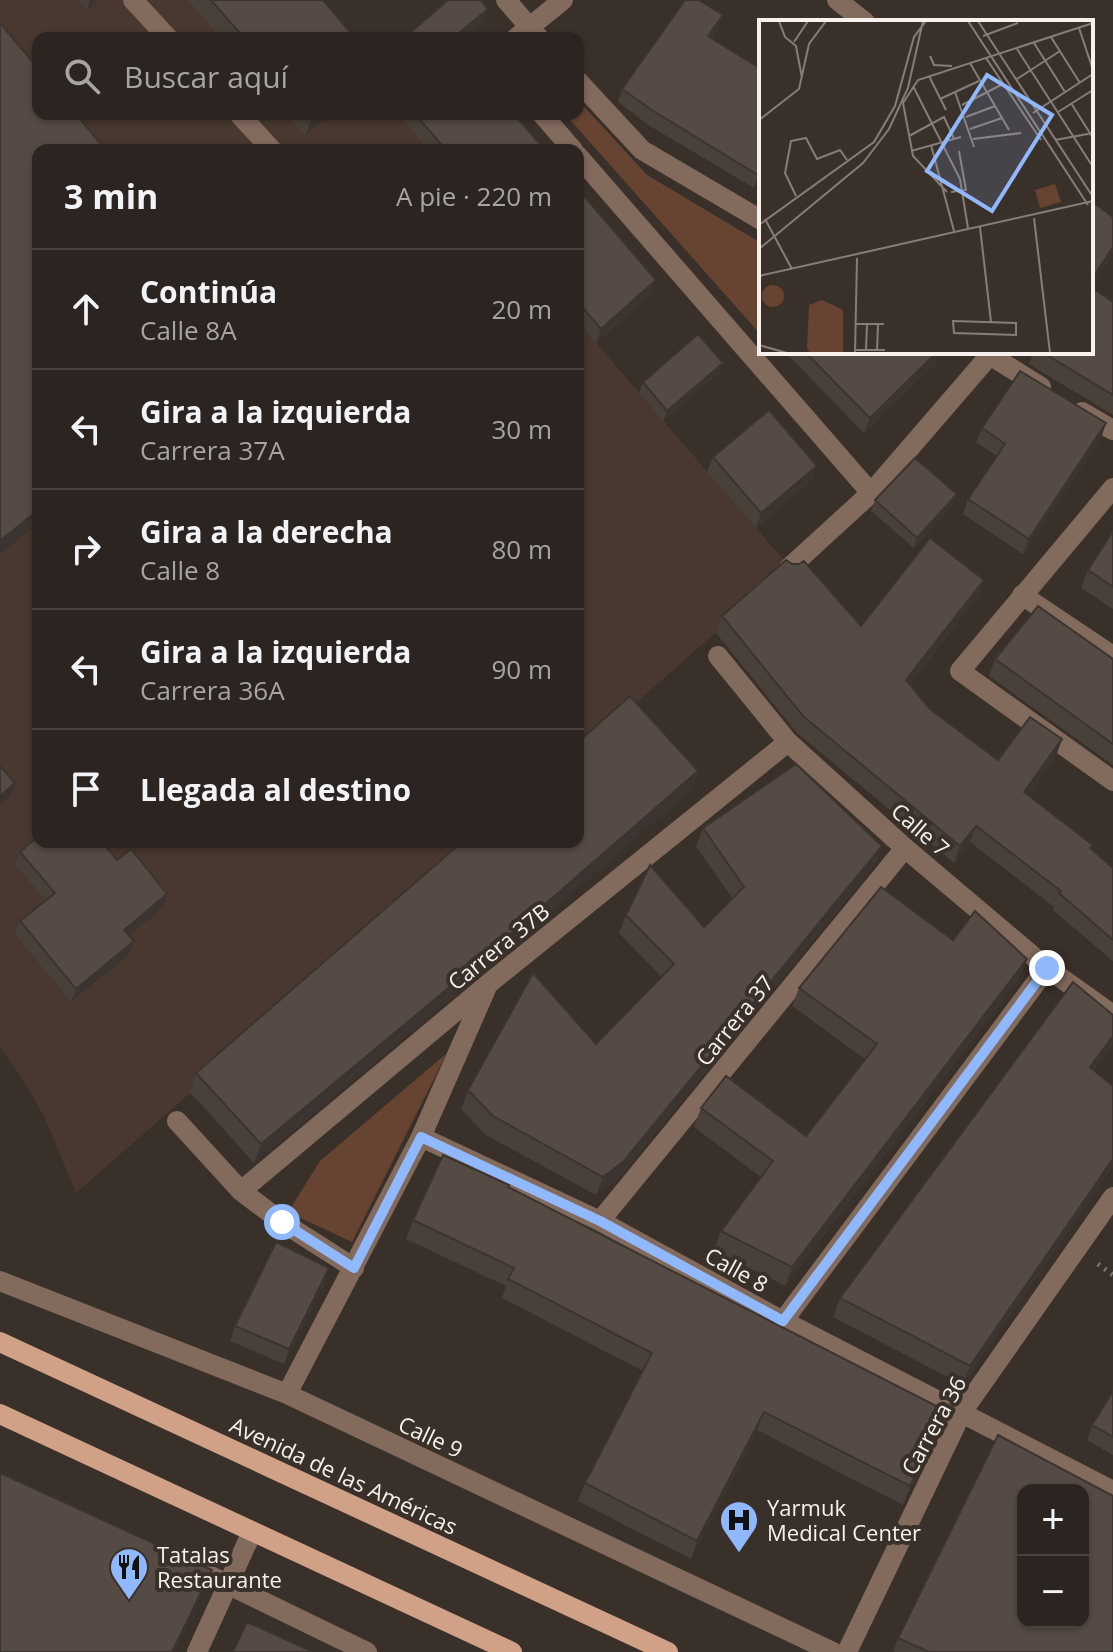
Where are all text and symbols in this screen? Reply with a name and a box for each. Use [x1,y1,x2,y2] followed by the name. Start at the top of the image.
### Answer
[759,20,1093,354] inset map
[32,32,584,120] search box
[60,54,104,98] icon: search
[124,56,288,97] text: Buscar aquí
[64,173,158,219] text: 3 min
[396,178,552,214] text: A pie · 220 m
[140,271,277,312] text: Continúa
[64,287,108,331] icon: ahead
[491,291,552,327] text: 20 m
[140,312,237,348] text: Calle 8A
[140,391,412,432] text: Gira a la izquierda
[64,407,108,451] icon: left
[491,411,552,447] text: 30 m
[140,432,285,468] text: Carrera 37A
[140,511,393,552] text: Gira a la derecha
[64,527,108,571] icon: right
[491,531,552,567] text: 80 m
[140,552,220,588] text: Calle 8
[140,631,412,672] text: Gira a la izquierda
[64,647,108,691] icon: left
[491,651,552,687] text: 90 m
[140,672,285,708] text: Carrera 36A
[64,767,108,811] icon: arrive
[140,769,411,810] text: Llegada al destino
[886,795,956,863] street label: Calle 7
[441,896,555,996] street label: Carrera 37B
[1029,950,1065,986] route end
[688,968,780,1072] street label: Carrera 37
[264,1204,300,1240] route start
[700,1239,774,1299] street label: Calle 8
[894,1370,972,1480] street label: Carrera 36
[394,1408,468,1464] street label: Calle 9
[225,1409,463,1541] street label: Avenida de las Américas
[1017,1484,1089,1628] map controls
[1017,1484,1089,1556] button: +
[767,1492,921,1547] place label: Yarmuk Medical Center
[718,1499,760,1554] hospital icon: Yarmuk Medical Center
[157,1539,282,1594] place label: Tatalas Restaurante
[108,1546,150,1601] restaurant icon: Tatalas Restaurante
[1017,1556,1089,1628] button: −

